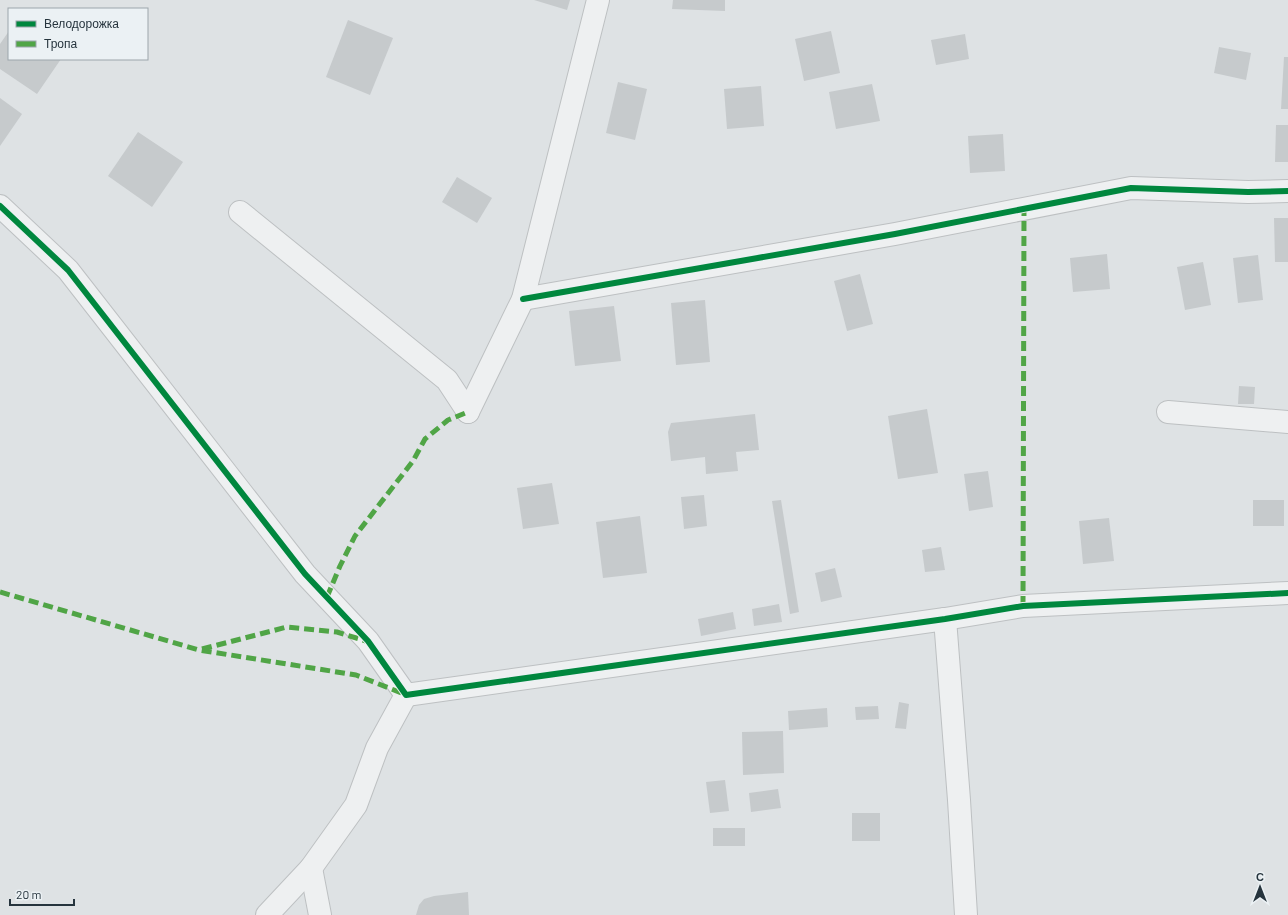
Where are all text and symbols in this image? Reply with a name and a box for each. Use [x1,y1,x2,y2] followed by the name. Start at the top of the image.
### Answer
[8,8,148,60] legend
[44,16,119,31] text: Велодорожка
[44,36,78,51] text: Тропа
[1240,867,1280,907] north arrow
[1256,870,1264,883] text: С
[10,881,74,907] scale bar
[16,887,42,901] text: 20 m

